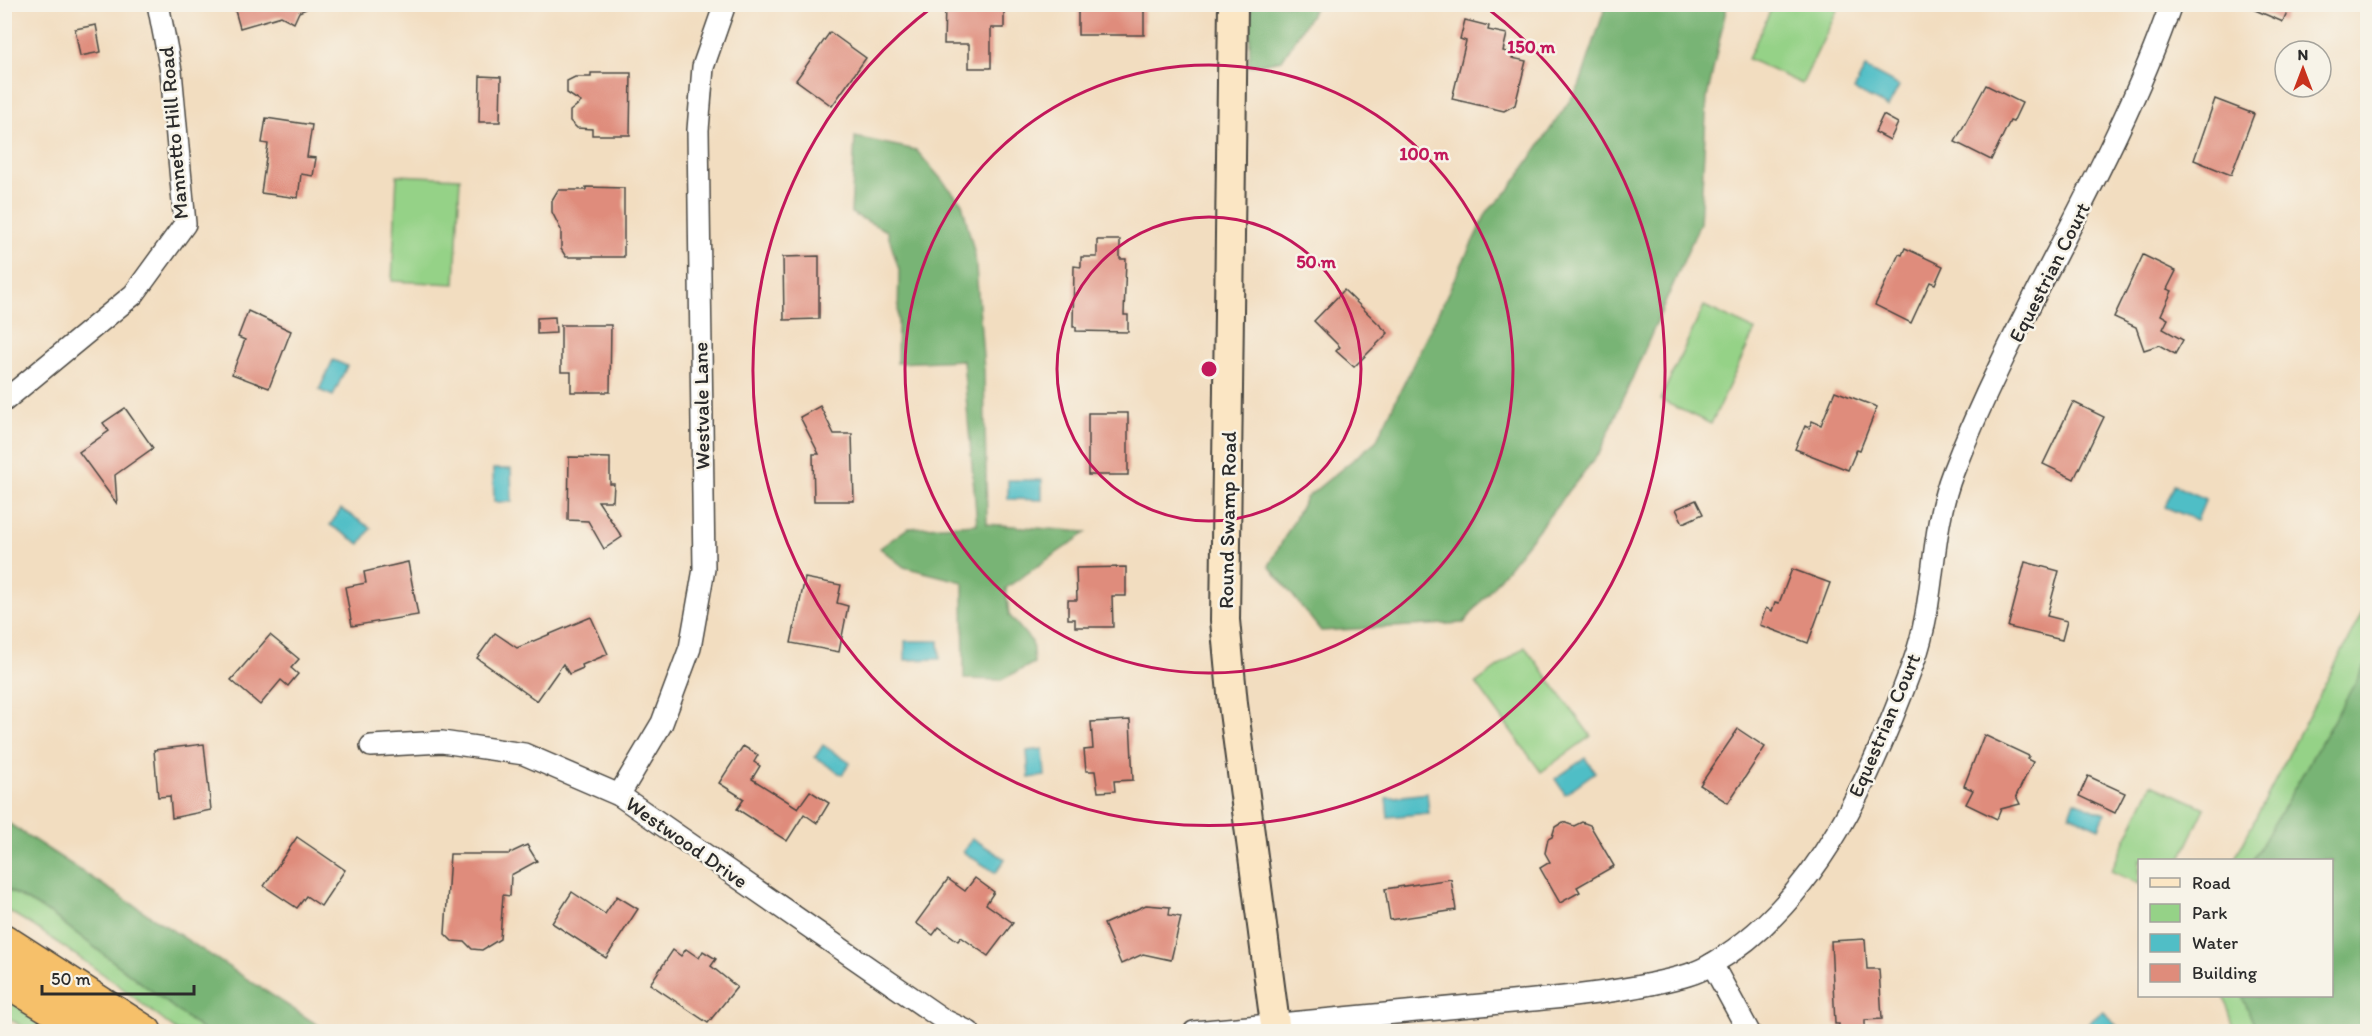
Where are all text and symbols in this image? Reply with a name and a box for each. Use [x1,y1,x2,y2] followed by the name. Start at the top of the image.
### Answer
[1507,36,1556,58] text: 150 m
[2273,39,2333,99] north arrow
[153,45,193,220] street label: Mannetto Hill Road
[2298,45,2308,64] text: N
[1399,143,1450,165] text: 100 m
[2003,198,2095,346] street label: Equestrian Court
[1296,251,1337,273] text: 50 m
[687,342,715,470] street label: Westvale Lane
[1199,359,1219,379] centre of rings
[1213,430,1241,609] street label: Round Swamp Road
[1842,649,1926,801] street label: Equestrian Court
[621,791,753,893] street label: Westwood Drive
[2138,859,2333,997] legend
[2192,872,2231,894] text: Road
[2192,902,2227,924] text: Park
[2192,932,2238,954] text: Water
[42,958,194,996] scale bar
[2192,962,2258,984] text: Building
[51,968,91,990] text: 50 m

